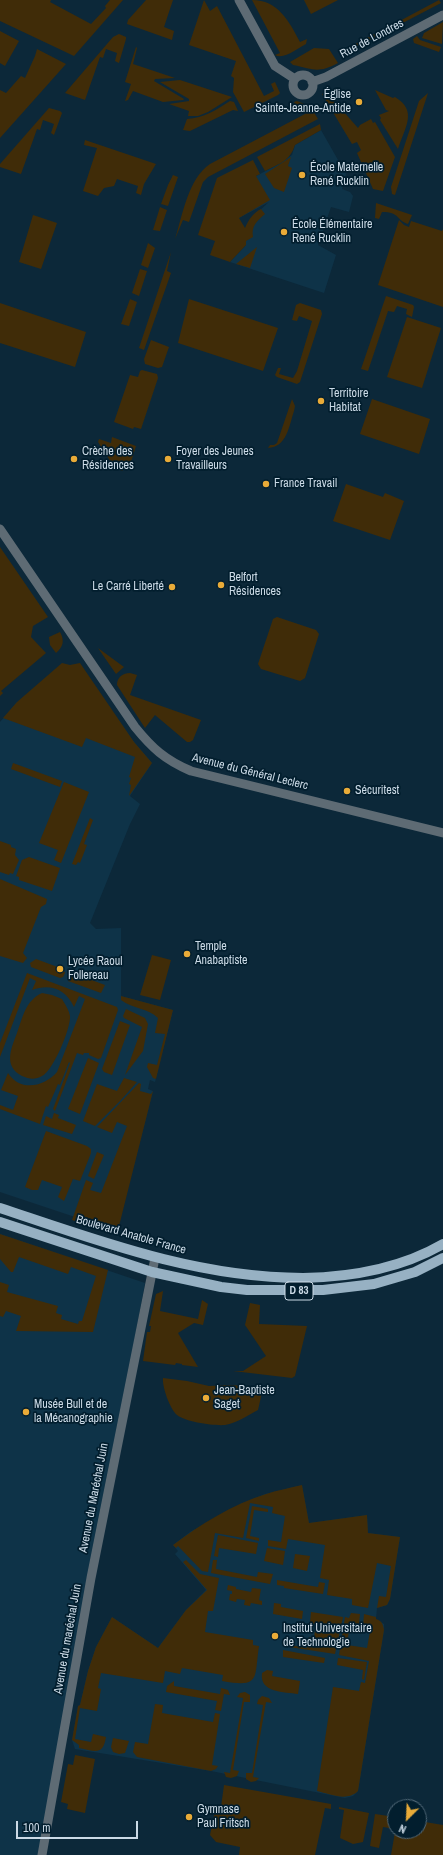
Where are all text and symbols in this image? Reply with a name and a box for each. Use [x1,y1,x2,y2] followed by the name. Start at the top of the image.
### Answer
[338,16,406,62] street label: Rue de Londres
[255,88,351,116] place label: Église Sainte-Jeanne-Antide
[354,97,364,107] marker: Église Sainte-Jeanne-Antide
[310,161,383,189] place label: École Maternelle René Rucklin
[297,170,307,180] marker: École Maternelle René Rucklin
[292,218,372,246] place label: École Élémentaire René Rucklin
[279,227,289,237] marker: École Élémentaire René Rucklin
[329,387,368,415] place label: Territoire Habitat
[316,396,326,406] marker: Territoire Habitat
[82,445,134,473] place label: Crèche des Résidences
[176,445,254,473] place label: Foyer des Jeunes Travailleurs
[69,454,79,464] marker: Crèche des Résidences
[163,454,173,464] marker: Foyer des Jeunes Travailleurs
[274,477,337,491] place label: France Travail
[261,479,271,489] marker: France Travail
[229,571,281,599] place label: Belfort Résidences
[92,580,164,594] place label: Le Carré Liberté
[216,580,226,590] marker: Belfort Résidences
[167,582,177,592] marker: Le Carré Liberté
[190,751,310,793] street label: Avenue du Général Leclerc
[355,784,399,798] place label: Sécuritest
[342,786,352,796] marker: Sécuritest
[195,940,248,968] place label: Temple Anabaptiste
[182,949,192,959] marker: Temple Anabaptiste
[68,955,122,983] place label: Lycée Raoul Follereau
[55,964,65,974] marker: Lycée Raoul Follereau
[74,1212,188,1258] street label: Boulevard Anatole France
[285,1282,313,1300] road number: D 83
[214,1384,275,1412] place label: Jean-Baptiste Saget
[201,1393,211,1403] marker: Jean-Baptiste Saget
[34,1398,113,1426] place label: Musée Bull et de la Mécanographie
[21,1407,31,1417] marker: Musée Bull et de la Mécanographie
[76,1442,112,1554] street label: Avenue du Maréchal Juin
[51,1583,85,1695] street label: Avenue du maréchal Juin
[283,1622,372,1650] place label: Institut Universitaire de Technologie
[270,1631,280,1641] marker: Institut Universitaire de Technologie
[387,1799,427,1839] north arrow
[197,1803,249,1831] place label: Gymnase Paul Fritsch
[184,1812,194,1822] marker: Gymnase Paul Fritsch
[18,1813,140,1839] scale bar
[23,1820,50,1836] text: 100 m
[397,1821,408,1837] text: N

